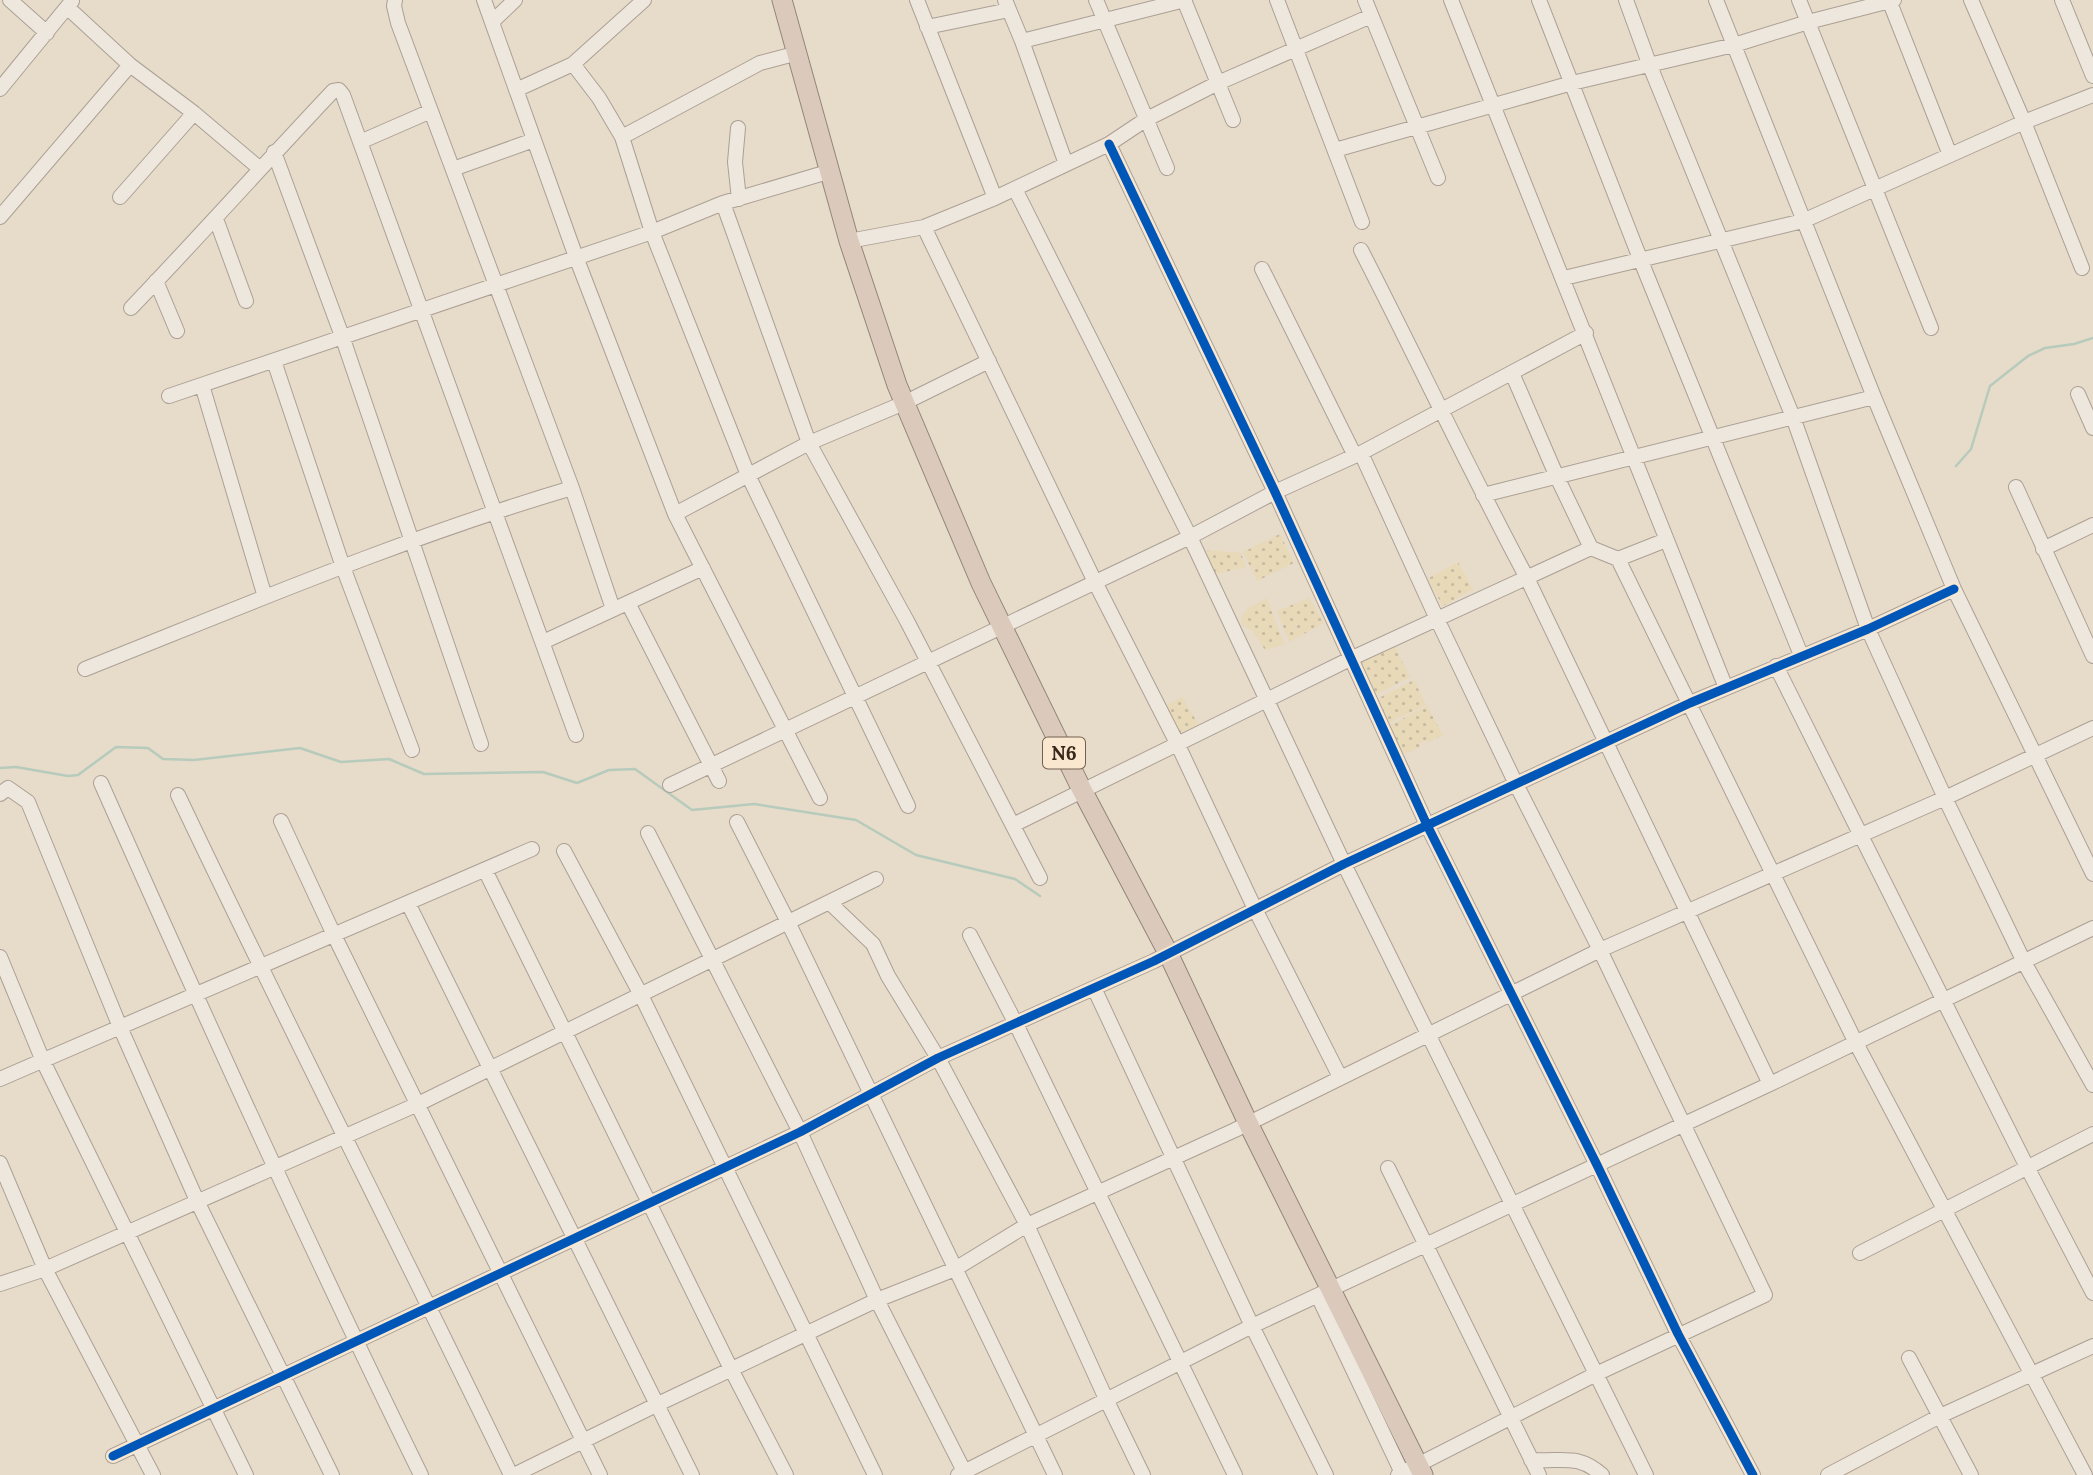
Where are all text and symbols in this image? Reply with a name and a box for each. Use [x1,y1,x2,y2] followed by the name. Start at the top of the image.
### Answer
[1043,738,1085,768] road number: N6

